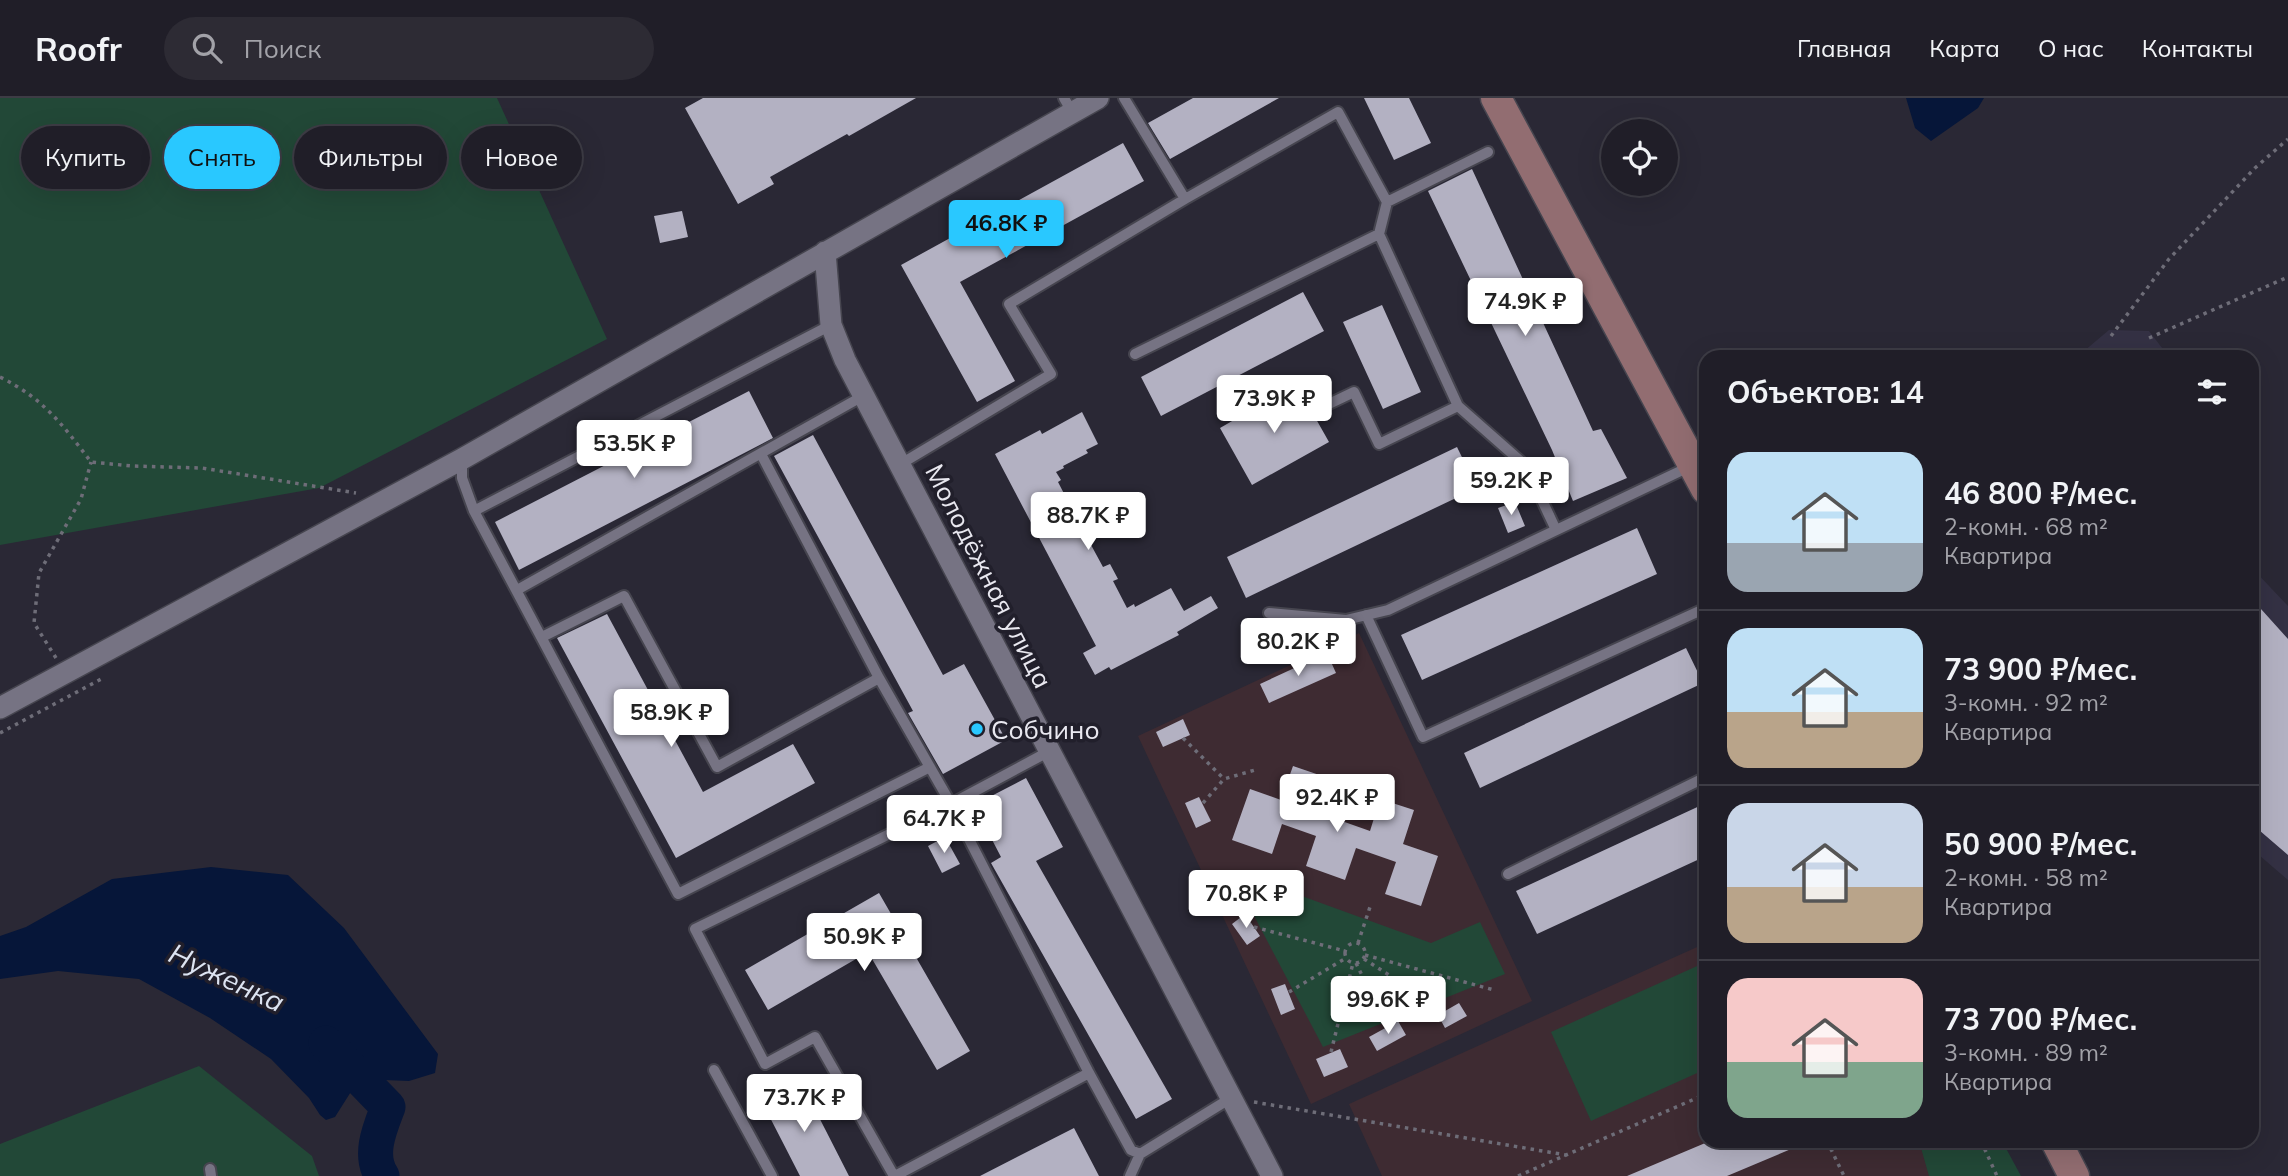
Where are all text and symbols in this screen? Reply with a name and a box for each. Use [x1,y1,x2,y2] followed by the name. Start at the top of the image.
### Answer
[164,17,654,80] search box
[35,28,122,69] text: Roofr
[188,29,226,67] icon: search
[244,32,321,65] text: Поиск
[1797,33,1891,63] text: Главная
[1929,33,2000,63] text: Карта
[2038,33,2104,63] text: О нас
[2142,33,2253,63] text: Контакты
[1601,119,1678,196] map controls
[1601,119,1678,196] button: locate
[21,126,150,189] chip: Купить
[164,126,280,189] chip: Снять
[294,126,447,189] chip: Фильтры
[461,126,582,189] chip: Новое
[941,200,1071,260] pin: 46.8K ₽
[965,208,1047,237] text: 46.8K ₽
[1460,278,1590,338] pin: 74.9K ₽
[1484,286,1566,315] text: 74.9K ₽
[1727,373,1924,411] text: Объектов: 14
[2193,373,2231,411] icon: filters
[1209,376,1339,435] pin: 73.9K ₽
[1233,383,1315,412] text: 73.9K ₽
[569,420,699,480] pin: 53.5K ₽
[593,428,675,457] text: 53.5K ₽
[918,458,1060,694] street label: Молодёжная улица
[1446,458,1576,517] pin: 59.2K ₽
[1470,465,1552,494] text: 59.2K ₽
[1944,474,2137,512] text: 46 800 ₽/мес.
[1783,480,1867,564] icon: home
[1023,492,1153,552] pin: 88.7K ₽
[1047,500,1129,529] text: 88.7K ₽
[1944,512,2108,541] text: 2-комн. · 68 m²
[1944,541,2052,570] text: Квартира
[1233,618,1363,678] pin: 80.2K ₽
[1257,626,1339,655] text: 80.2K ₽
[1944,650,2137,688] text: 73 900 ₽/мес.
[1783,656,1867,740] icon: home
[1944,688,2108,717] text: 3-комн. · 92 m²
[606,690,736,749] pin: 58.9K ₽
[630,697,712,726] text: 58.9K ₽
[991,713,1100,746] place label: Собчино
[1944,717,2052,746] text: Квартира
[969,721,985,737] marker: Собчино
[1272,774,1402,834] pin: 92.4K ₽
[1296,782,1378,811] text: 92.4K ₽
[879,796,1009,855] pin: 64.7K ₽
[903,803,985,832] text: 64.7K ₽
[1944,825,2137,863] text: 50 900 ₽/мес.
[1783,831,1867,915] icon: home
[1944,863,2108,892] text: 2-комн. · 58 m²
[1181,870,1311,930] pin: 70.8K ₽
[1205,878,1287,907] text: 70.8K ₽
[1944,892,2052,921] text: Квартира
[799,914,929,973] pin: 50.9K ₽
[823,921,905,950] text: 50.9K ₽
[164,935,290,1019] water label: Нуженка
[1323,976,1453,1036] pin: 99.6K ₽
[1347,984,1429,1013] text: 99.6K ₽
[1944,1000,2137,1038] text: 73 700 ₽/мес.
[1783,1006,1867,1090] icon: home
[1944,1038,2108,1067] text: 3-комн. · 89 m²
[1944,1067,2052,1096] text: Квартира
[739,1074,869,1134] pin: 73.7K ₽
[763,1082,845,1111] text: 73.7K ₽

